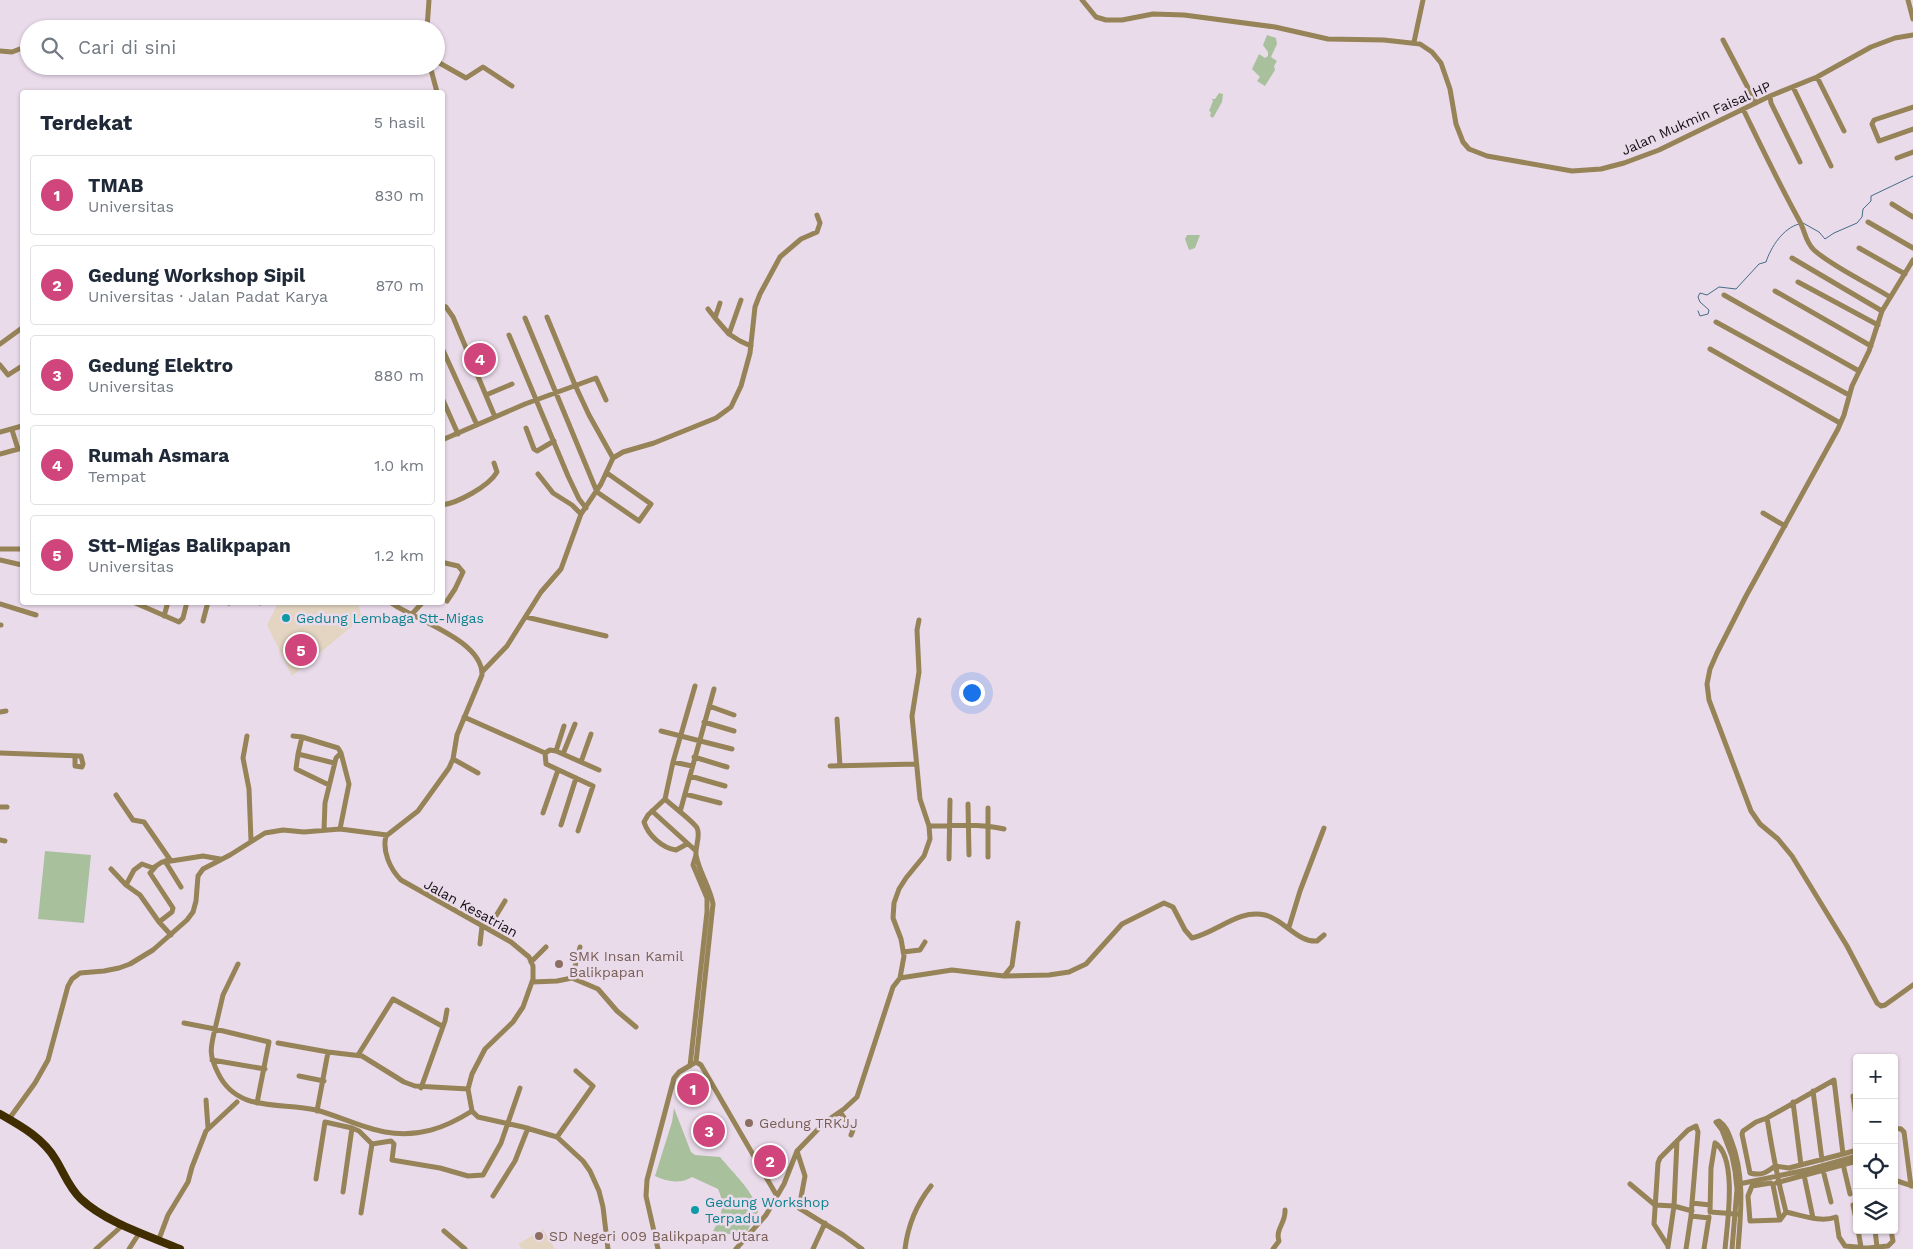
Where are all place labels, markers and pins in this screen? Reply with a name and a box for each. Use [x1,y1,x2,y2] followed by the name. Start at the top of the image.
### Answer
[464,340,496,378] pin: 4
[296,610,484,626] place label: Gedung Lembaga Stt-Migas
[280,612,292,624] marker: Gedung Lembaga Stt-Migas
[285,631,317,669] pin: 5
[569,948,684,980] place label: SMK Insan Kamil Balikpapan
[553,958,565,970] marker: SMK Insan Kamil Balikpapan
[677,1070,709,1108] pin: 1
[693,1112,725,1150] pin: 3
[759,1115,858,1131] place label: Gedung TRKJJ
[743,1117,755,1129] marker: Gedung TRKJJ
[754,1142,786,1180] pin: 2
[705,1194,829,1226] place label: Gedung Workshop Terpadu
[689,1204,701,1216] marker: Gedung Workshop Terpadu
[549,1228,769,1244] place label: SD Negeri 009 Balikpapan Utara
[533,1230,545,1242] marker: SD Negeri 009 Balikpapan Utara

